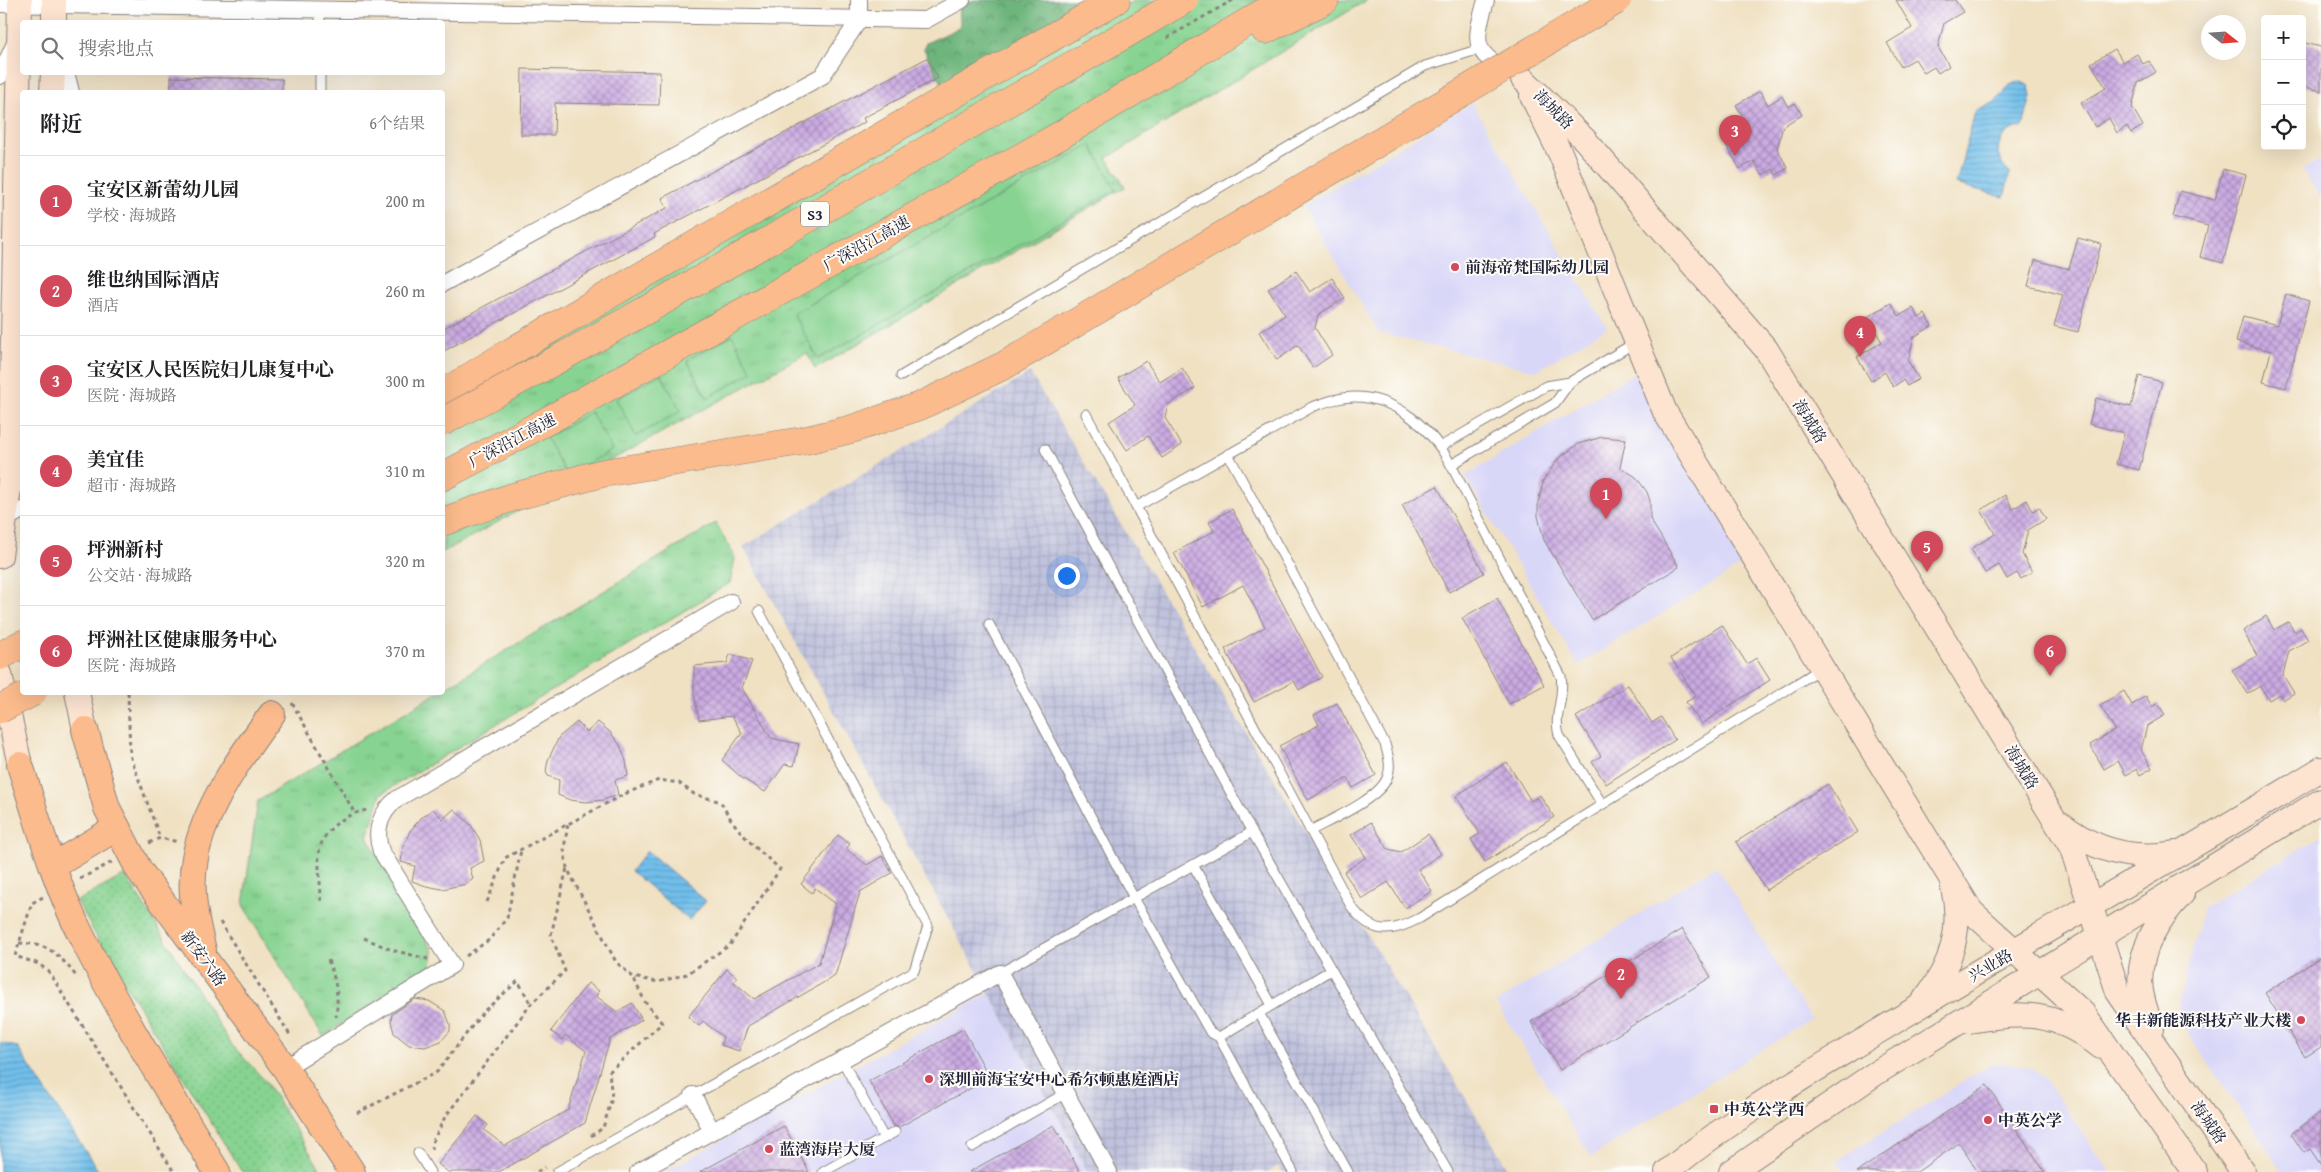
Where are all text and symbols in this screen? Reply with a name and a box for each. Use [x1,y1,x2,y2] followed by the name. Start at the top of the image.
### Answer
[2201,15,2246,60] north arrow
[2261,15,2306,150] map controls
[2261,15,2306,60] button: +
[20,20,445,75] search box
[38,34,66,62] icon: search
[78,34,154,62] text: 搜索地点
[2261,60,2306,105] button: −
[1529,84,1579,134] street label: 海城路
[2261,105,2306,150] button: locate
[40,108,82,139] text: 附近
[369,111,425,135] text: 6个结果
[1719,115,1751,156] pin: 3
[87,175,239,203] text: 宝安区新蕾幼儿园
[52,189,60,213] text: 1
[385,189,425,213] text: 200 m
[801,202,829,226] road number: S3
[87,203,177,227] text: 学校 · 海城路
[818,209,914,277] street label: 广深沿江高速
[1465,255,1609,279] place label: 前海帝梵国际幼儿园
[1449,261,1461,273] marker: 前海帝梵国际幼儿园
[87,265,220,293] text: 维也纳国际酒店
[52,279,60,303] text: 2
[385,279,425,303] text: 260 m
[87,293,119,317] text: 酒店
[1844,316,1876,357] pin: 4
[87,355,334,383] text: 宝安区人民医院妇儿康复中心
[52,369,60,393] text: 3
[385,369,425,393] text: 300 m
[87,383,177,407] text: 医院 · 海城路
[1787,394,1833,448] street label: 海城路
[464,407,560,473] street label: 广深沿江高速
[87,445,144,473] text: 美宜佳
[52,459,60,483] text: 4
[385,459,425,483] text: 310 m
[87,473,177,497] text: 超市 · 海城路
[1590,478,1622,519] pin: 1
[1911,531,1943,572] pin: 5
[87,535,163,563] text: 坪洲新村
[52,549,60,573] text: 5
[385,549,425,573] text: 320 m
[87,563,193,587] text: 公交站 · 海城路
[1054,563,1080,589] your location
[87,625,277,653] text: 坪洲社区健康服务中心
[2034,635,2066,676] pin: 6
[52,639,60,663] text: 6
[385,639,425,663] text: 370 m
[87,653,177,677] text: 医院 · 海城路
[1999,740,2045,794] street label: 海城路
[175,925,233,991] street label: 新安六路
[1963,943,2017,987] street label: 兴业路
[1605,958,1637,999] pin: 2
[2115,1008,2291,1032] place label: 华丰新能源科技产业大楼
[2295,1014,2307,1026] marker: 华丰新能源科技产业大楼
[939,1067,1179,1091] place label: 深圳前海宝安中心希尔顿惠庭酒店
[923,1073,935,1085] marker: 深圳前海宝安中心希尔顿惠庭酒店
[2185,1095,2233,1149] street label: 海城路
[1724,1097,1805,1121] place label: 中英公学西
[1708,1103,1720,1115] marker: 中英公学西
[1998,1108,2062,1132] place label: 中英公学
[1982,1114,1994,1126] marker: 中英公学
[779,1137,875,1161] place label: 蓝湾海岸大厦
[763,1143,775,1155] marker: 蓝湾海岸大厦

